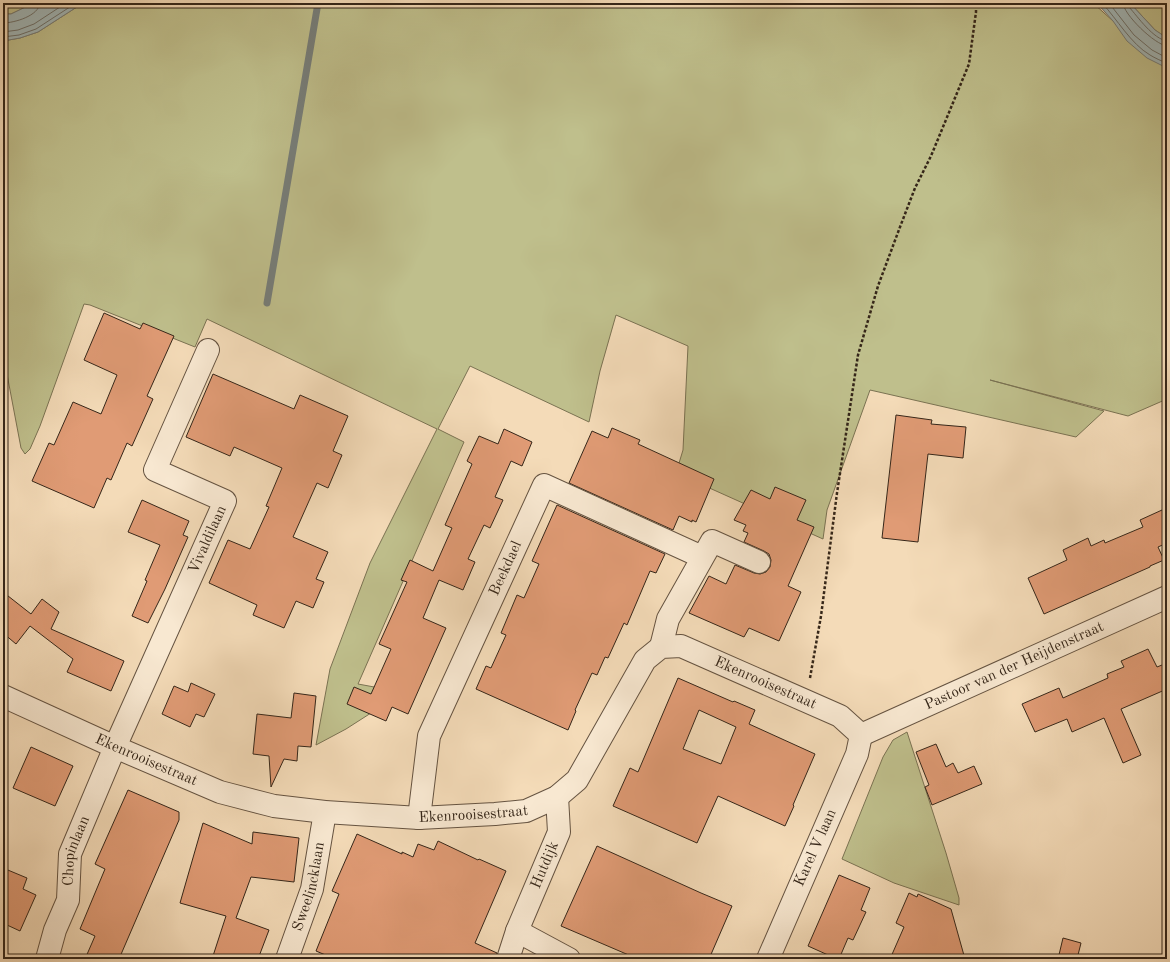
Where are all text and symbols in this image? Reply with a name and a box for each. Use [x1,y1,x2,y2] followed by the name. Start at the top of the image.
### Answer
[186,503,229,576] street label: Vivaldilaan
[487,539,525,598] street label: Beekdael
[922,619,1106,713] street label: Pastoor van der Heijdenstraat
[712,654,819,712] street label: Ekenrooisestraat
[93,731,200,789] street label: Ekenrooisestraat
[418,803,529,826] street label: Ekenrooisestraat
[792,807,840,889] street label: Karel V laan
[61,814,93,886] street label: Chopinlaan
[528,839,562,891] street label: Hutdijk
[290,841,327,933] street label: Sweelincklaan

